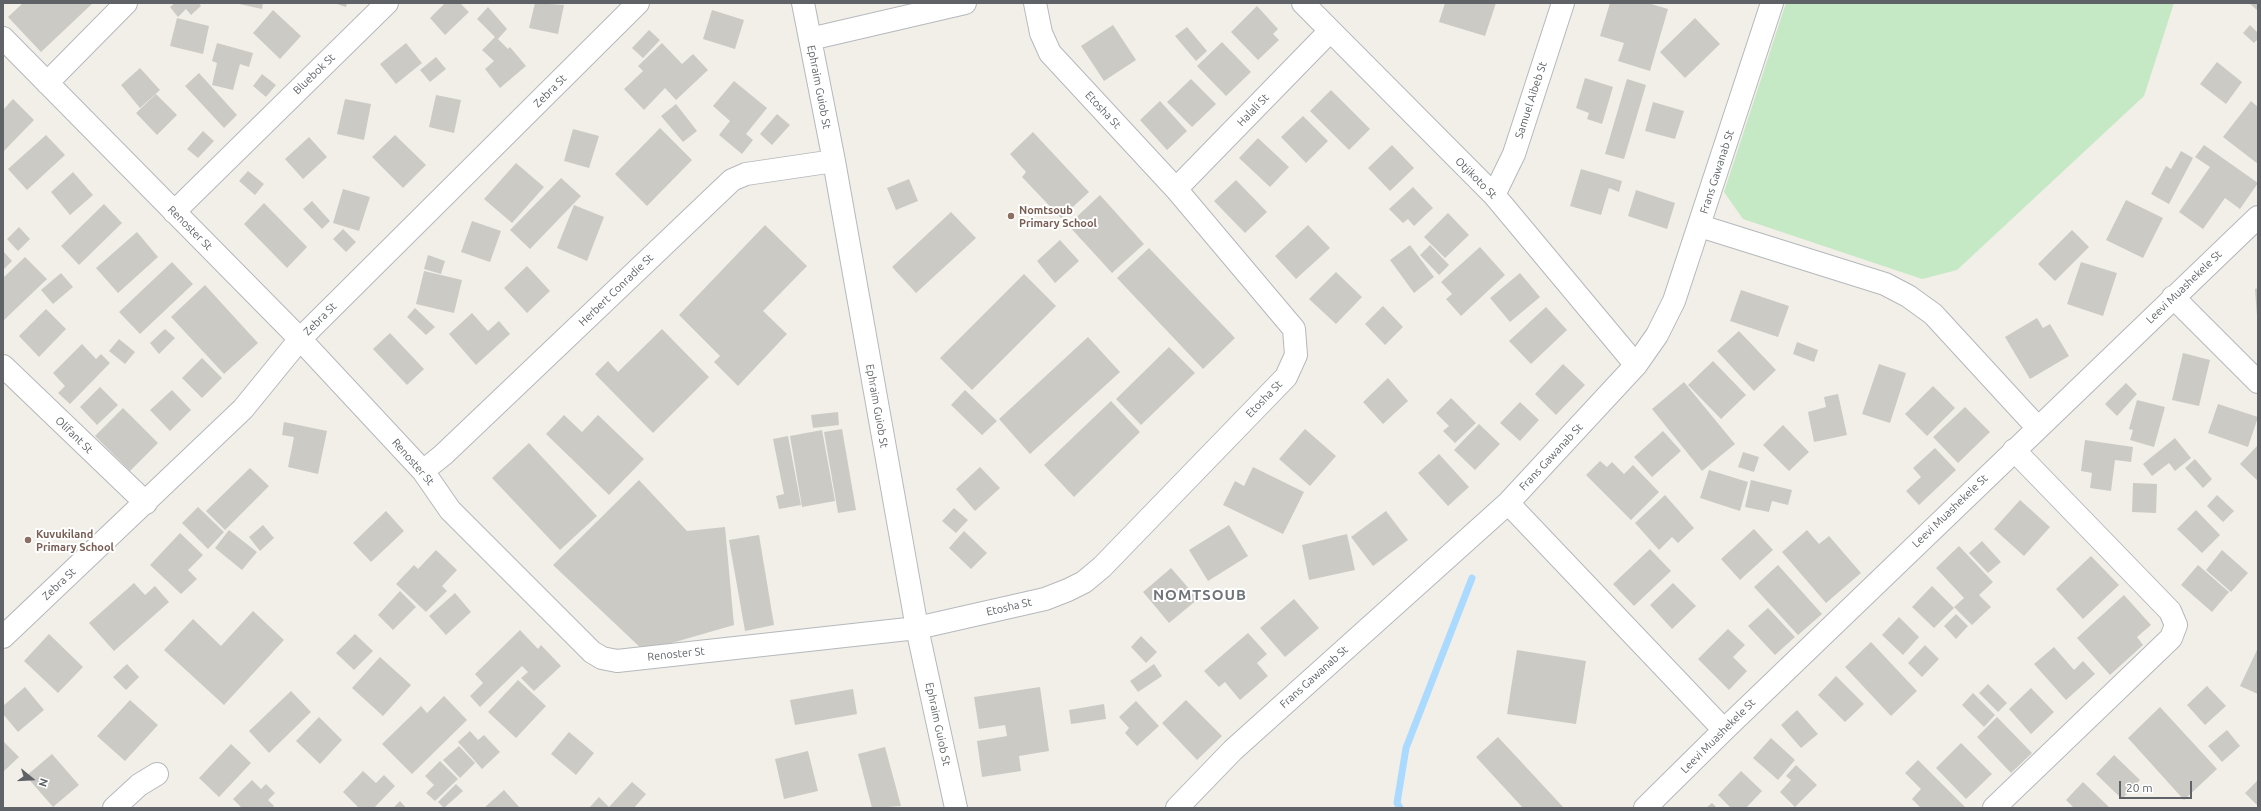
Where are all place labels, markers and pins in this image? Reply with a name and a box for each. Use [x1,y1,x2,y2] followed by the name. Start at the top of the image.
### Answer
[1019,203,1097,229] place label: Nomtsoub Primary School
[1006,211,1016,221] marker: Nomtsoub Primary School
[36,527,114,553] place label: Kuvukiland Primary School
[23,535,33,545] marker: Kuvukiland Primary School

